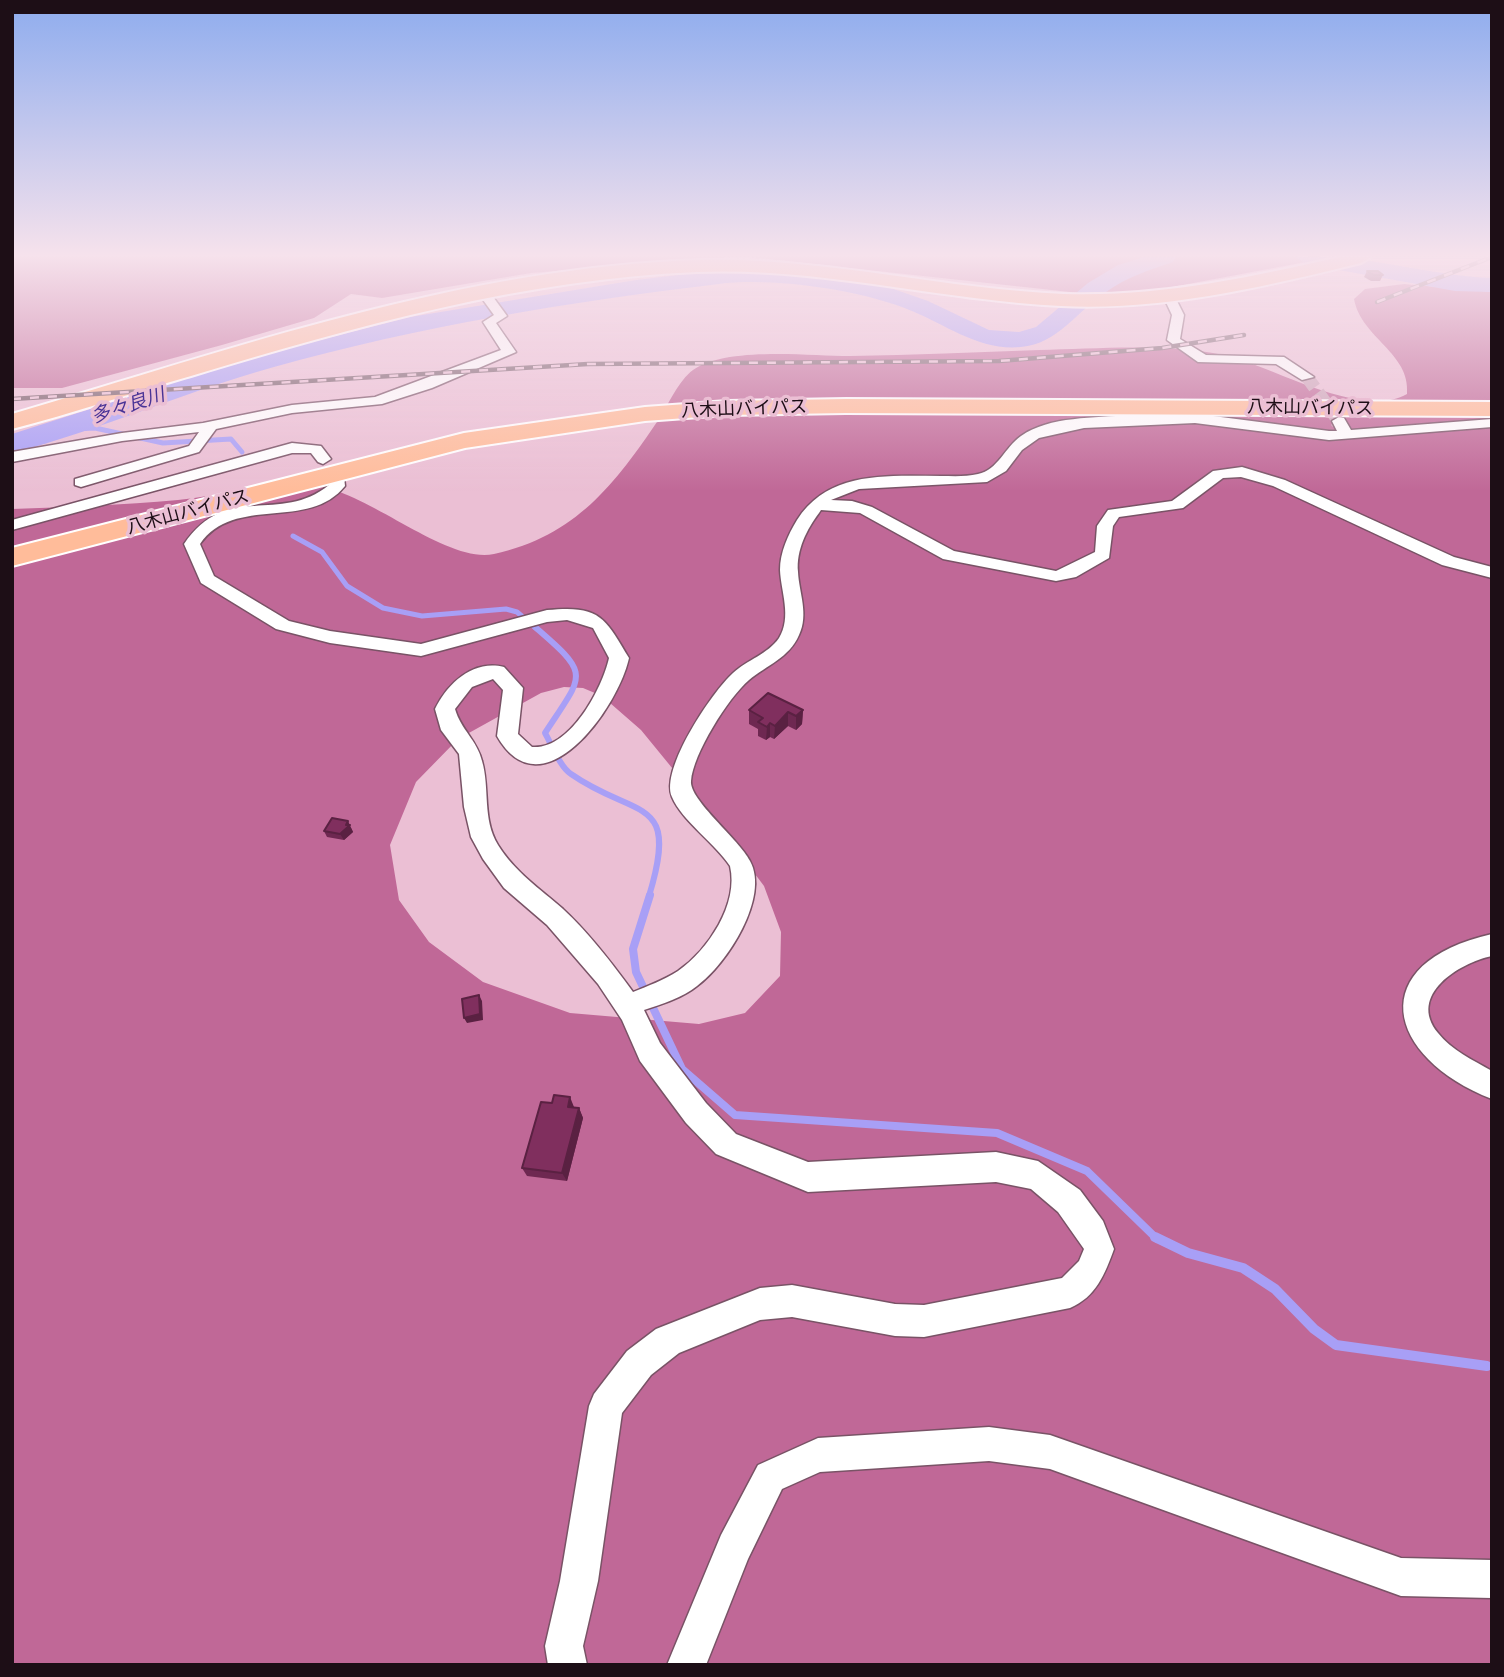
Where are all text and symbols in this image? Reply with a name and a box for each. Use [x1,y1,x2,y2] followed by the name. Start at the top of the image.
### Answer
[88,383,168,429] water label: 多々良川
[681,396,807,422] street label: 八木山バイパス
[1247,396,1373,420] street label: 八木山バイパス
[124,485,252,539] street label: 八木山バイパス

